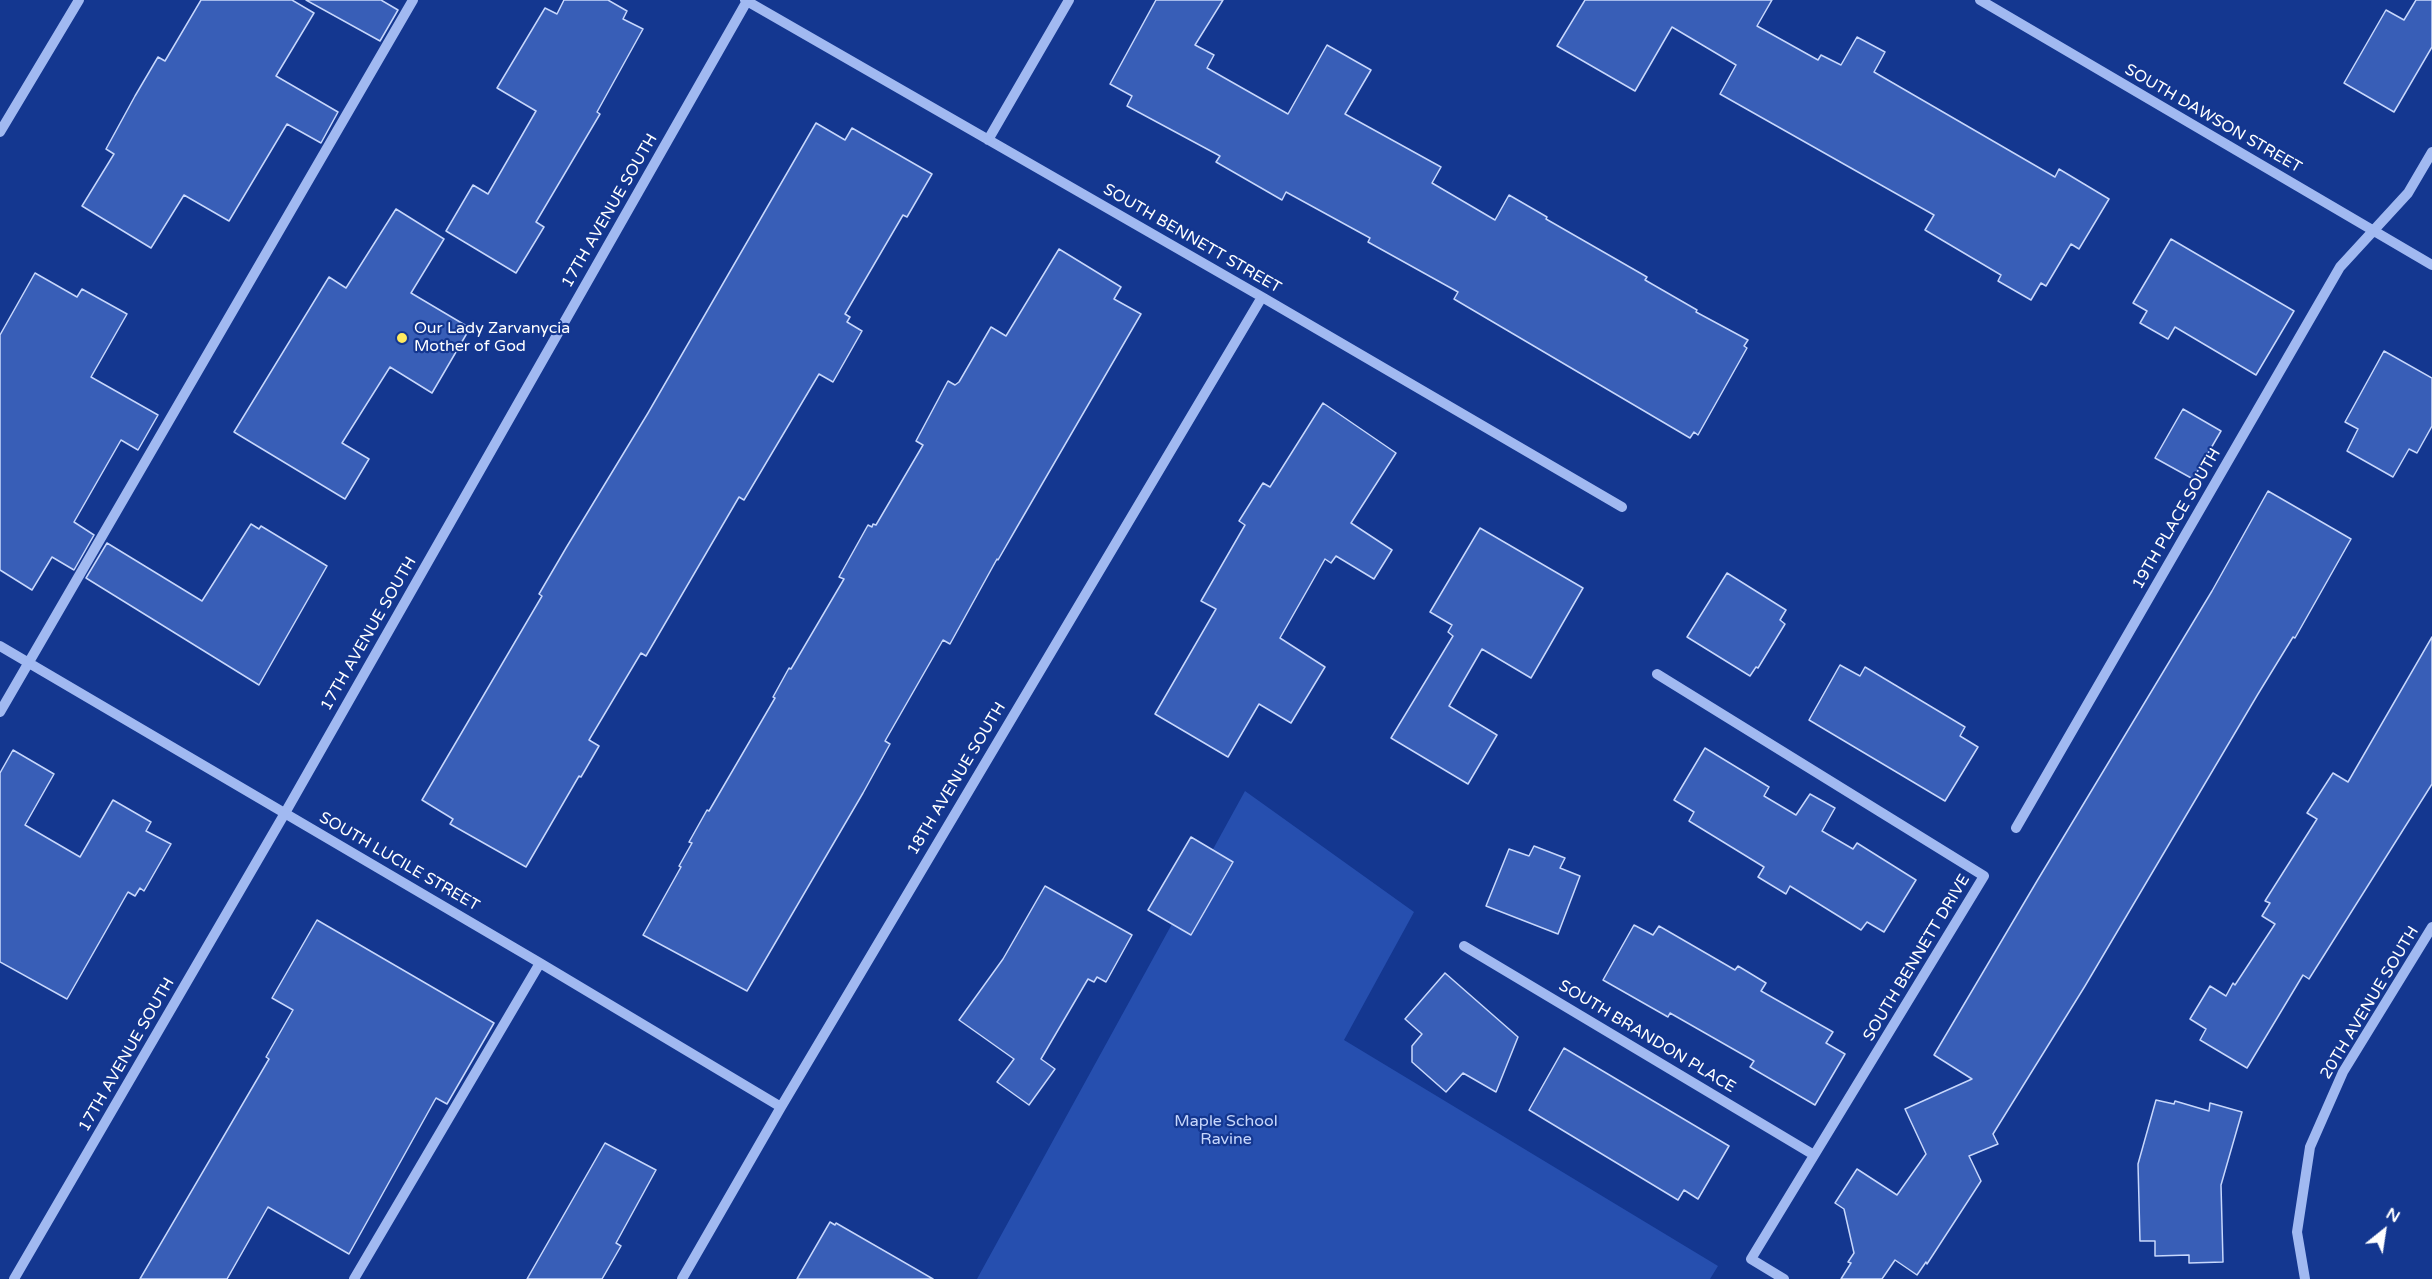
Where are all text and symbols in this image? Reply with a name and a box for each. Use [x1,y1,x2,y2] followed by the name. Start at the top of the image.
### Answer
[2121,60,2305,178] street label: SOUTH DAWSON STREET
[558,131,662,291] street label: 17TH AVENUE SOUTH
[1100,180,1284,298] street label: SOUTH BENNETT STREET
[414,319,570,357] place label: Our Lady Zarvanycia Mother of God
[395,331,409,345] marker: Our Lady Zarvanycia Mother of God
[2129,445,2225,593] street label: 19TH PLACE SOUTH
[317,554,421,714] street label: 17TH AVENUE SOUTH
[904,699,1010,859] street label: 18TH AVENUE SOUTH
[315,808,483,916] street label: SOUTH LUCILE STREET
[1860,871,1974,1045] street label: SOUTH BENNETT DRIVE
[2317,923,2423,1083] street label: 20TH AVENUE SOUTH
[75,975,179,1135] street label: 17TH AVENUE SOUTH
[1555,977,1739,1097] street label: SOUTH BRANDON PLACE
[1174,1112,1278,1150] park label: Maple School Ravine
[2354,1201,2414,1261] north arrow
[2382,1204,2404,1227] text: N

